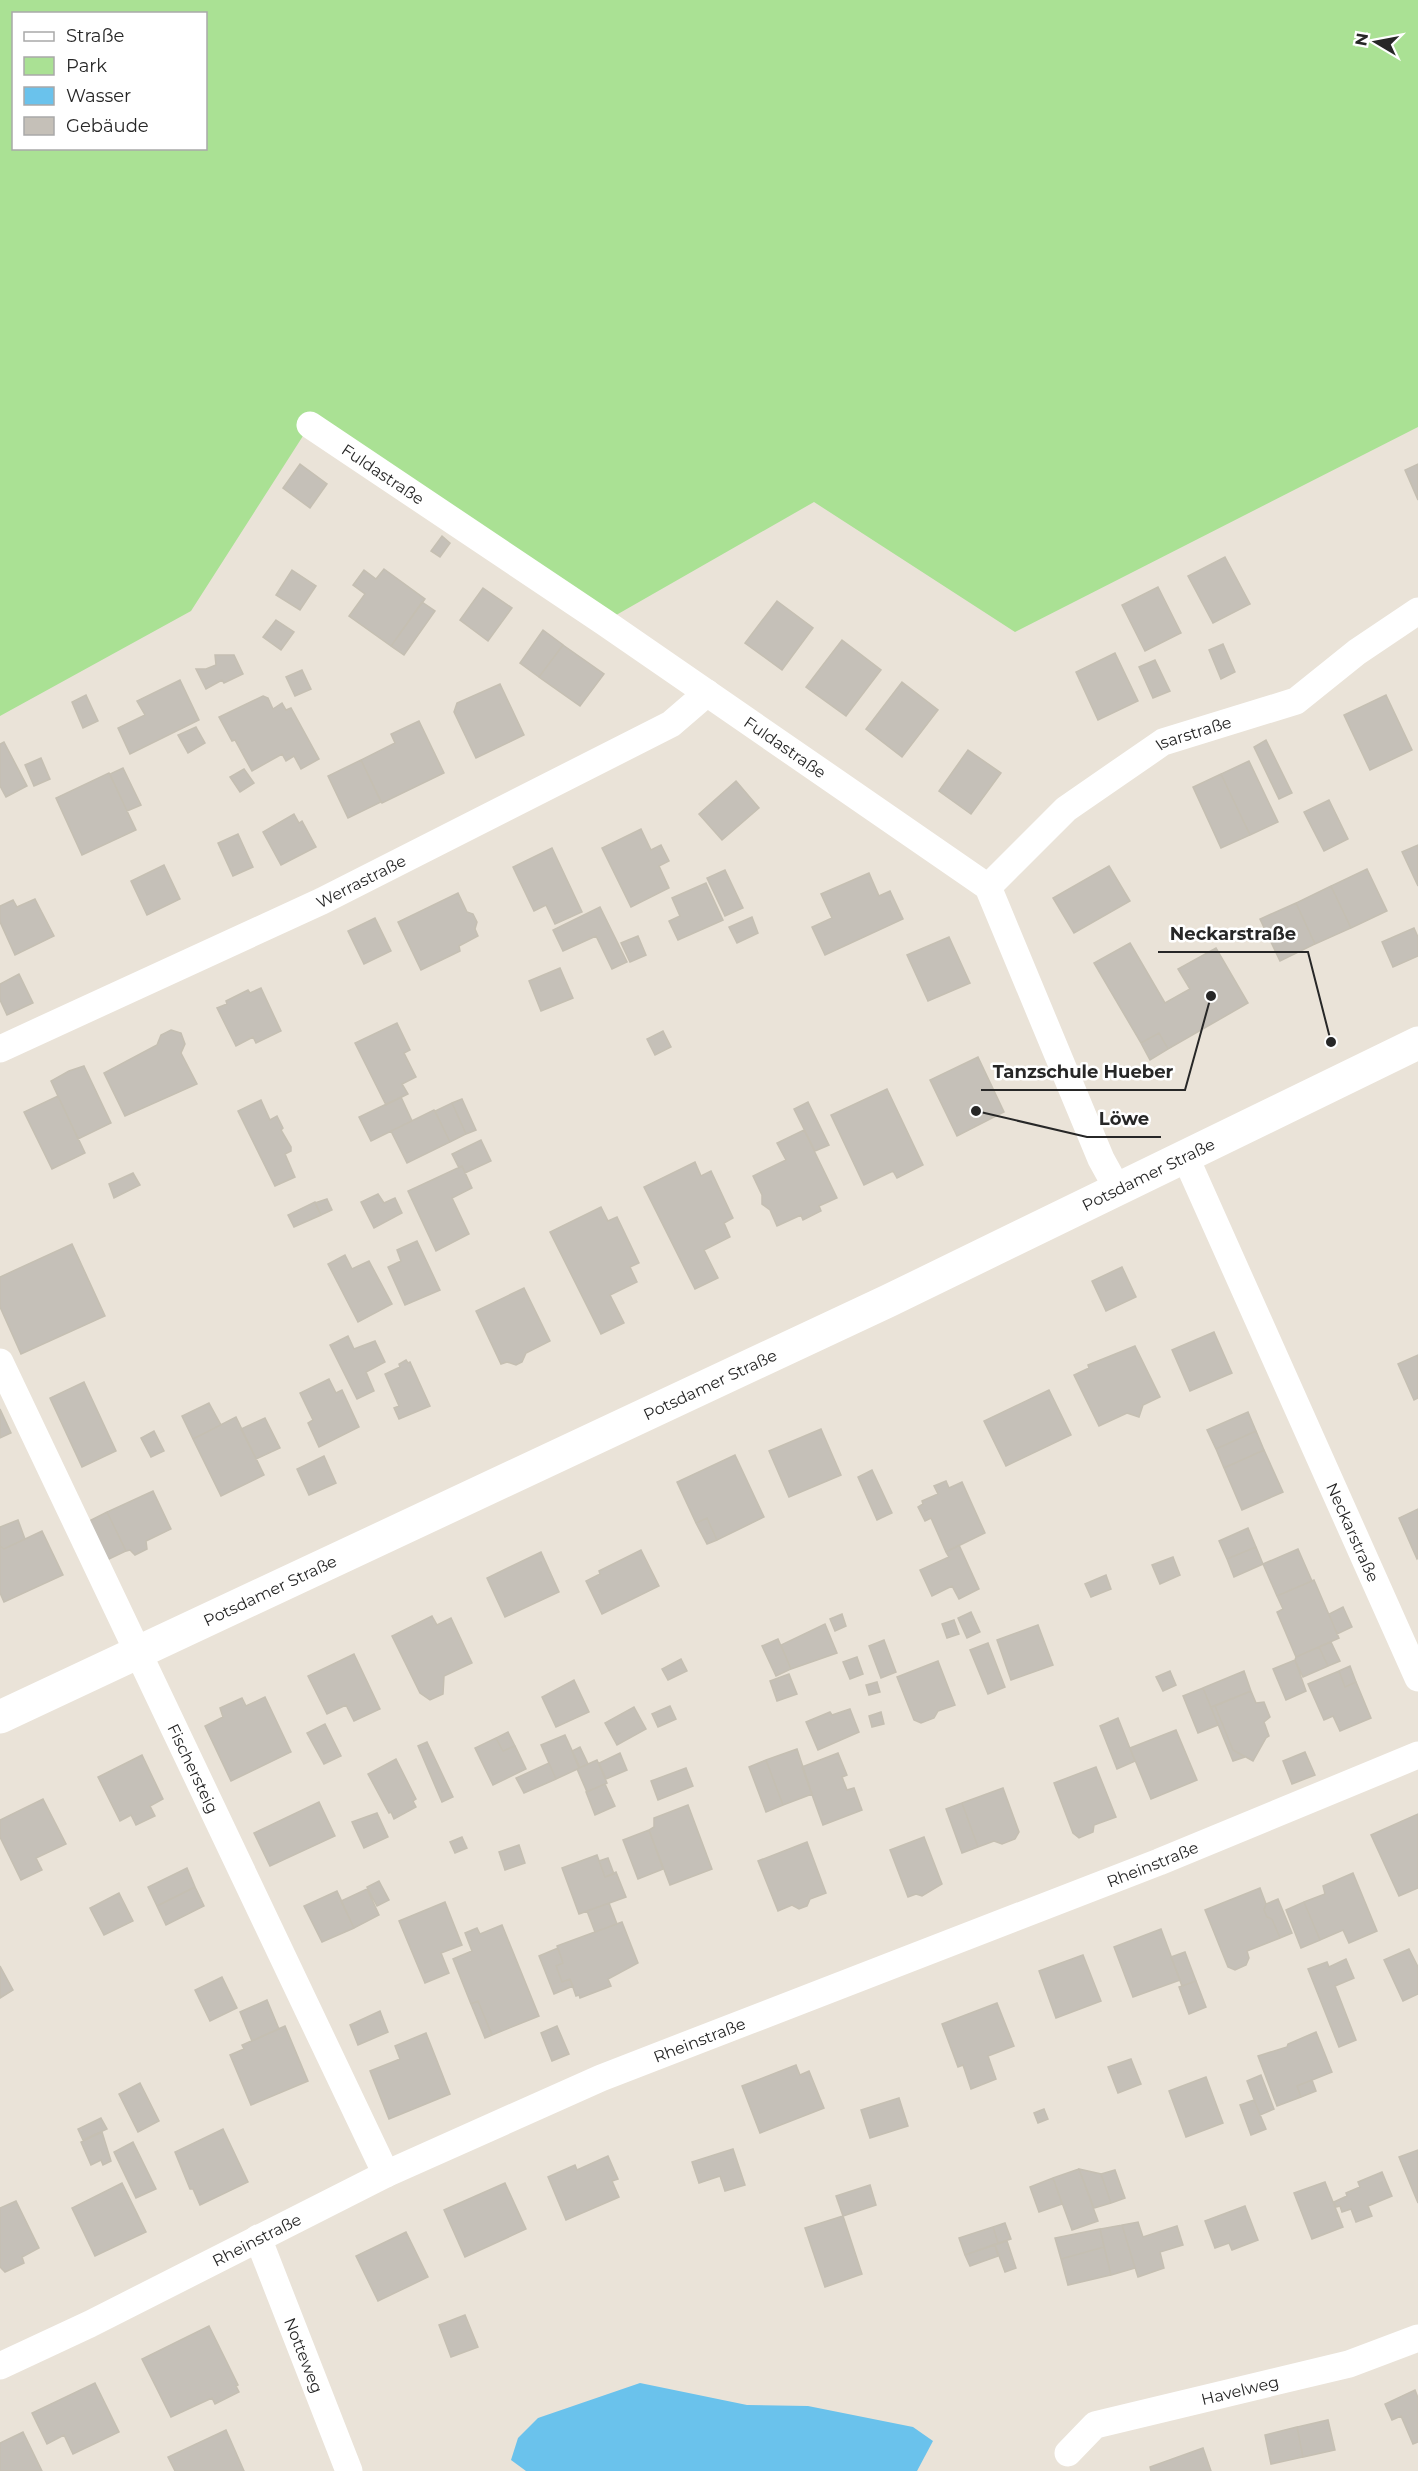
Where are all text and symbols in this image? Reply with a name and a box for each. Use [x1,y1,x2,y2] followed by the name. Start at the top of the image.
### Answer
[12,12,207,150] legend
[1346,12,1406,72] north arrow
[66,25,125,47] text: Straße
[1351,31,1372,48] text: N
[66,55,107,77] text: Park
[66,85,131,107] text: Wasser
[66,115,149,137] text: Gebäude
[338,440,428,508] street label: Fuldastraße
[741,712,830,782] street label: Fuldastraße
[1152,712,1234,754] street label: Isarstraße
[313,851,409,912] street label: Werrastraße
[1158,916,1308,952] callout: Neckarstraße
[1170,923,1296,945] text: Neckarstraße
[981,1054,1185,1090] callout: Tanzschule Hueber
[993,1061,1174,1083] text: Tanzschule Hueber
[1087,1101,1161,1137] callout: Löwe
[1099,1108,1149,1130] text: Löwe
[1079,1134,1218,1215] street label: Potsdamer Straße
[640,1345,780,1424] street label: Potsdamer Straße
[1323,1480,1383,1585] street label: Neckarstraße
[200,1551,340,1630] street label: Potsdamer Straße
[164,1721,223,1816] street label: Fischersteig
[1104,1837,1201,1891] street label: Rheinstraße
[651,2014,748,2066] street label: Rheinstraße
[209,2209,304,2270] street label: Rheinstraße
[281,2315,327,2396] street label: Notteweg
[1199,2372,1281,2409] street label: Havelweg

